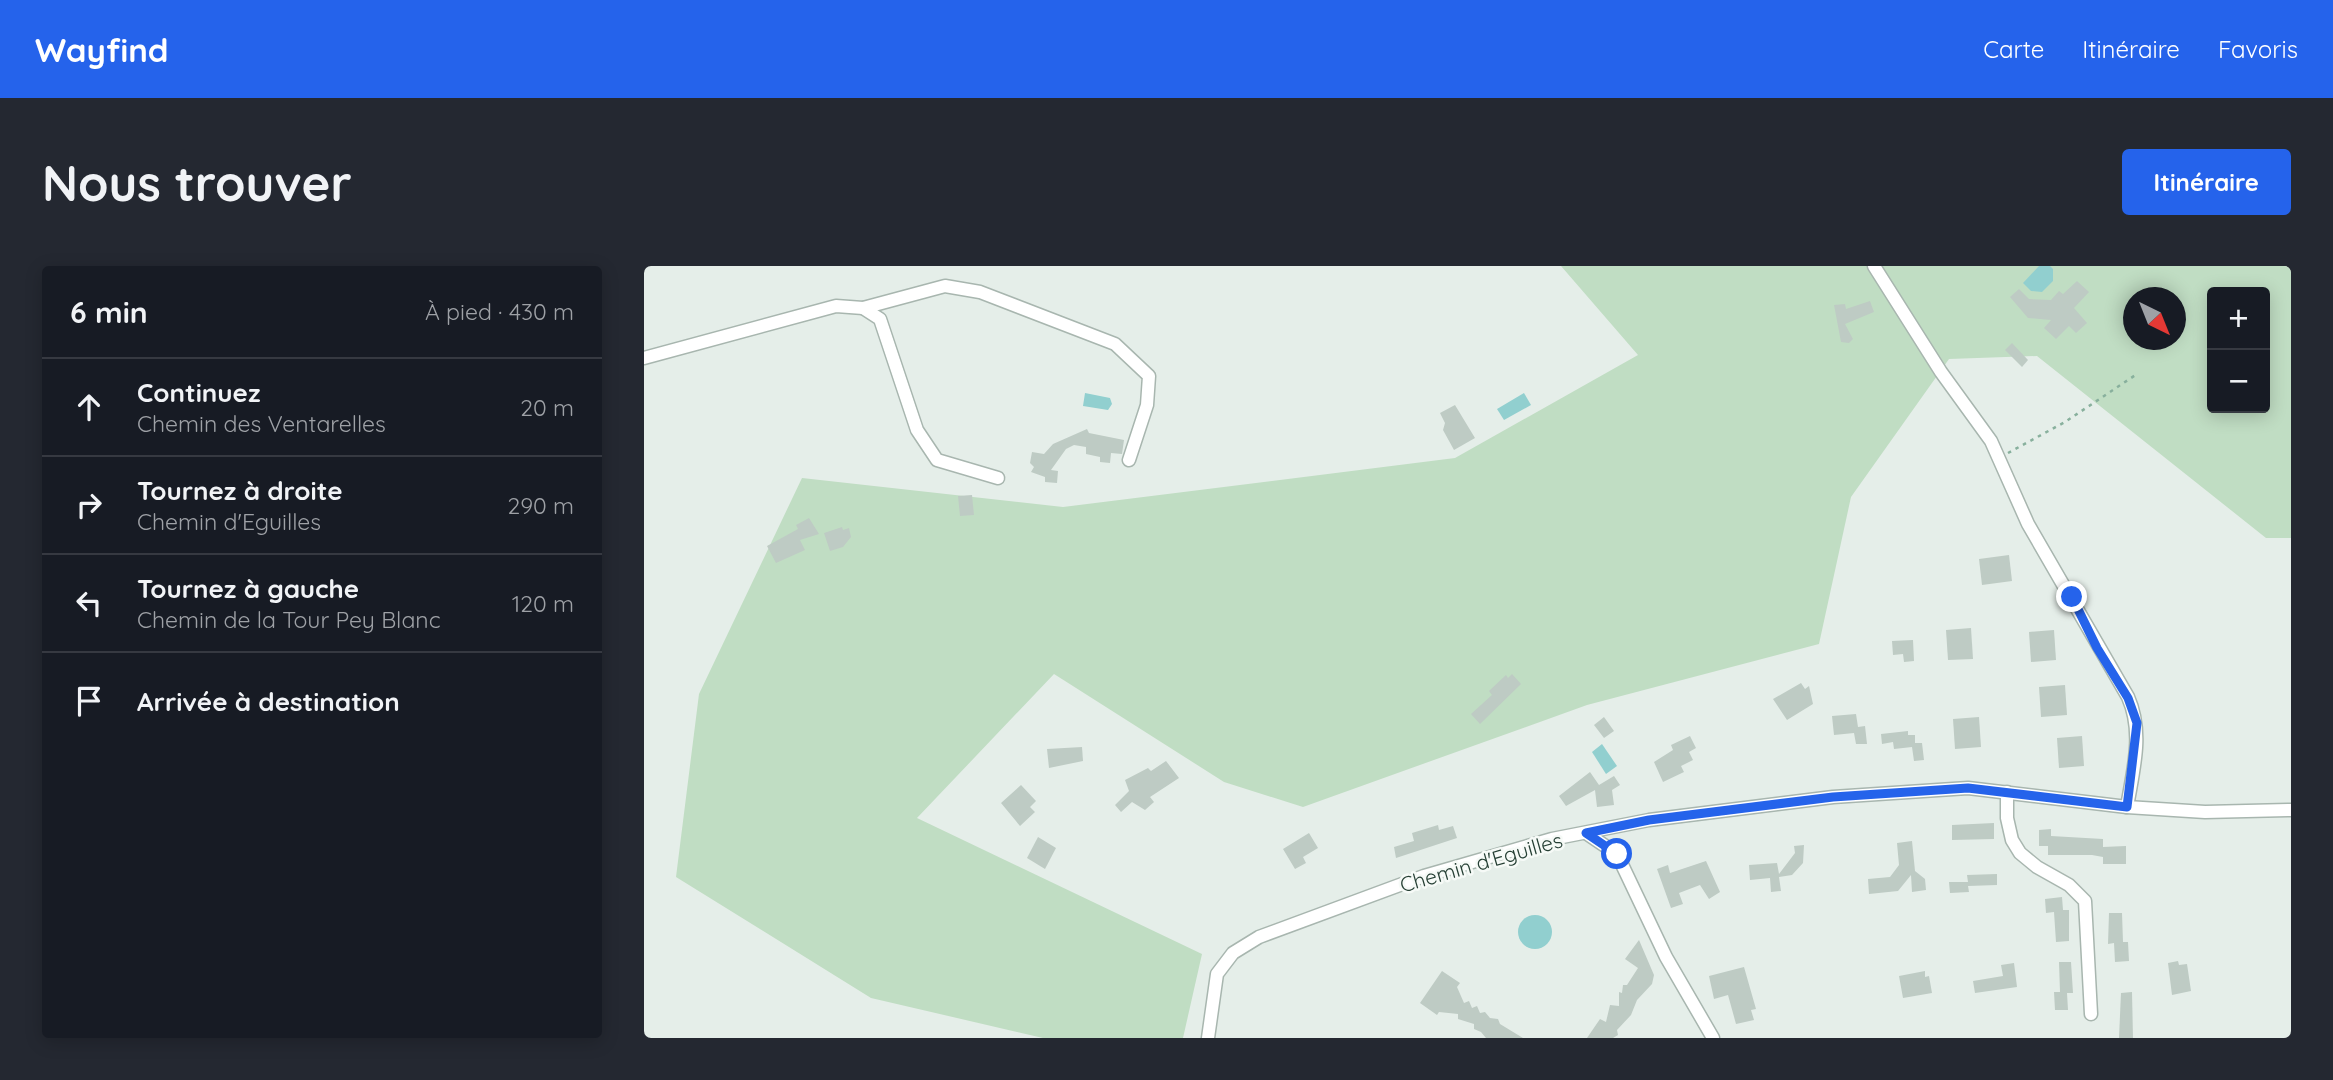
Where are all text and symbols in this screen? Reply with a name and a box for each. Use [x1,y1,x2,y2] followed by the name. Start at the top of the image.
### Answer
[35,29,169,70] text: Wayfind
[1983,34,2044,64] text: Carte
[2082,34,2180,64] text: Itinéraire
[2218,34,2298,64] text: Favoris
[2122,149,2291,215] button: Itinéraire
[42,152,352,213] text: Nous trouver
[2123,287,2186,350] north arrow
[2207,287,2270,413] map controls
[2207,287,2270,350] button: +
[70,293,148,331] text: 6 min
[425,297,574,326] text: À pied · 430 m
[2207,350,2270,413] button: −
[137,376,260,409] text: Continuez
[70,388,108,426] icon: ahead
[520,393,574,422] text: 20 m
[137,409,386,438] text: Chemin des Ventarelles
[137,474,342,507] text: Tournez à droite
[70,486,108,524] icon: right
[507,491,574,520] text: 290 m
[137,507,321,536] text: Chemin d'Eguilles
[137,572,359,605] text: Tournez à gauche
[2056,581,2087,612] route end
[70,584,108,622] icon: left
[512,589,574,618] text: 120 m
[137,605,441,634] text: Chemin de la Tour Pey Blanc
[70,682,108,720] icon: arrive
[137,685,400,718] text: Arrivée à destination
[1397,826,1565,898] street label: Chemin d'Eguilles
[1601,838,1632,869] route start

